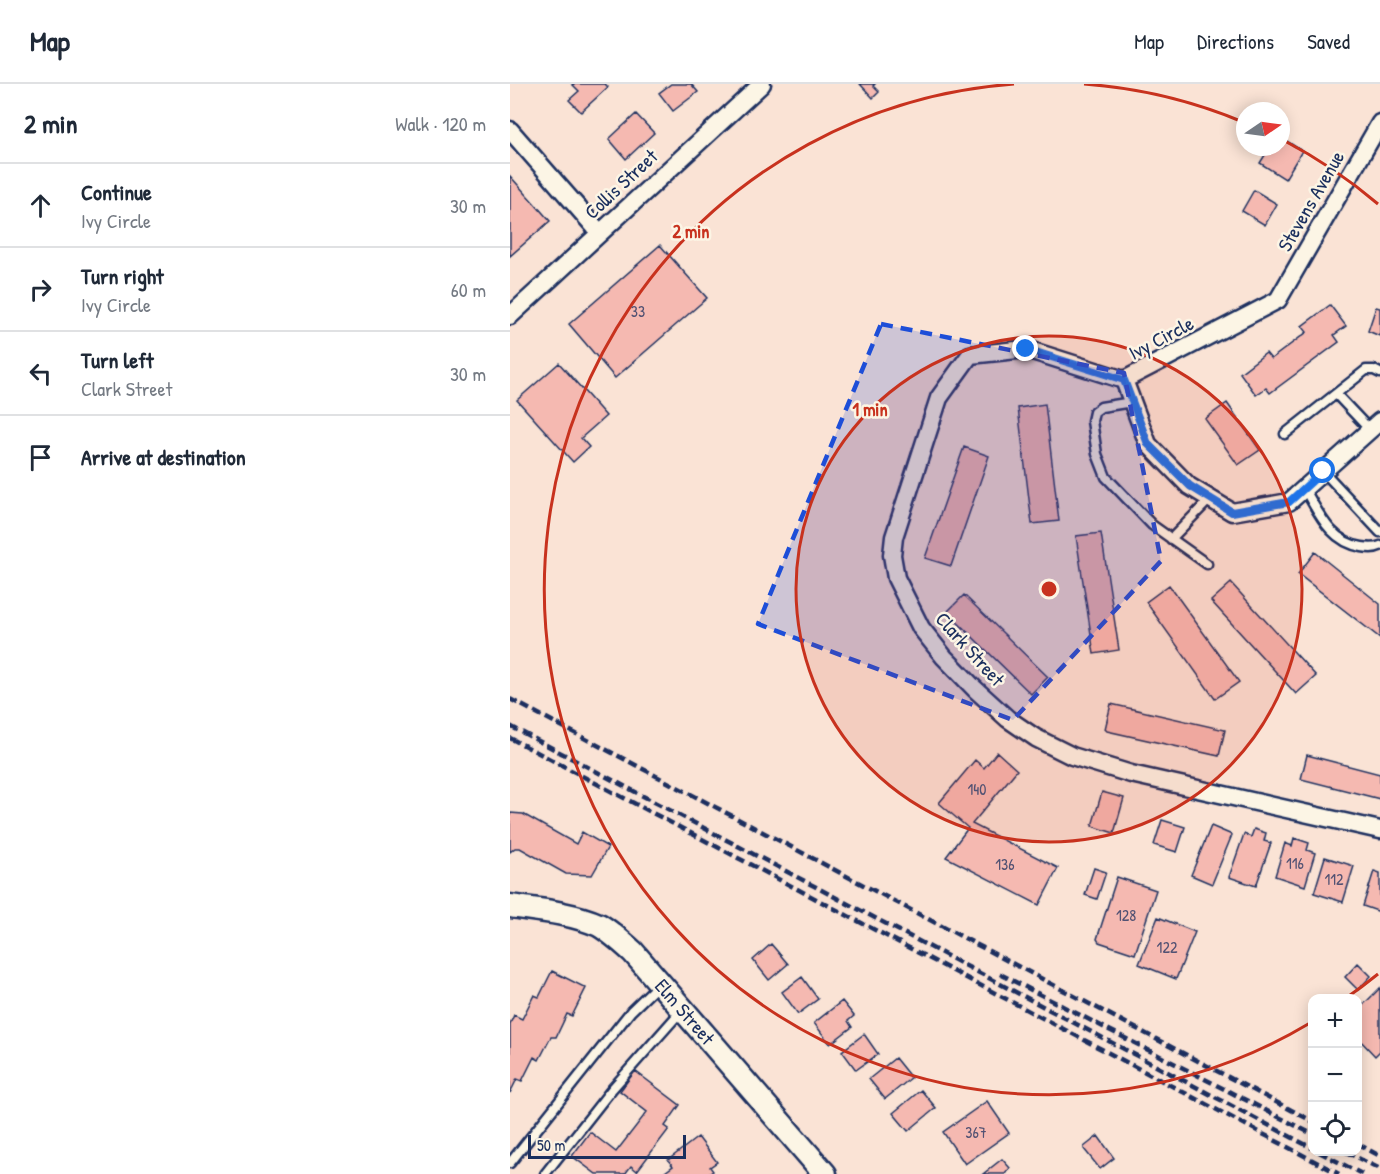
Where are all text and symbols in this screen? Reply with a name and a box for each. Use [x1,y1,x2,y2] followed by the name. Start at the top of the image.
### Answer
[30,22,70,60] text: Map
[1134,27,1164,56] text: Map
[1197,27,1274,56] text: Directions
[1307,27,1350,56] text: Saved
[1236,102,1290,156] north arrow
[24,106,77,141] text: 2 min
[395,110,486,137] text: Walk · 120 m
[578,142,664,225] street label: Collis Street
[1271,145,1350,256] street label: Stevens Avenue
[81,177,152,207] text: Continue
[24,189,57,222] icon: ahead
[450,192,486,219] text: 30 m
[81,207,151,234] text: Ivy Circle
[673,219,709,244] text: 2 min
[81,261,164,291] text: Turn right
[24,273,57,306] icon: right
[451,276,486,303] text: 60 m
[81,291,151,318] text: Ivy Circle
[631,300,645,322] house number: 33
[1124,309,1198,366] street label: Ivy Circle
[1012,335,1038,361] route end
[81,345,154,375] text: Turn left
[24,357,57,390] icon: left
[450,360,486,387] text: 30 m
[81,375,172,402] text: Clark Street
[852,397,888,422] text: 1 min
[24,441,57,474] icon: arrive
[81,442,246,472] text: Arrive at destination
[1309,457,1335,483] route start
[1039,579,1059,599] centre of rings
[930,606,1012,692] street label: Clark Street
[968,778,986,800] house number: 140
[1286,852,1304,874] house number: 116
[995,853,1015,875] house number: 136
[1324,868,1344,890] house number: 112
[1116,904,1136,926] house number: 128
[1157,936,1178,958] house number: 122
[649,973,722,1051] street label: Elm Street
[1308,994,1362,1156] map controls
[1308,994,1362,1048] button: +
[1308,1048,1362,1102] button: −
[1308,1102,1362,1156] button: locate
[965,1121,987,1143] house number: 367
[528,1132,686,1160] scale bar
[537,1134,566,1156] text: 50 m

